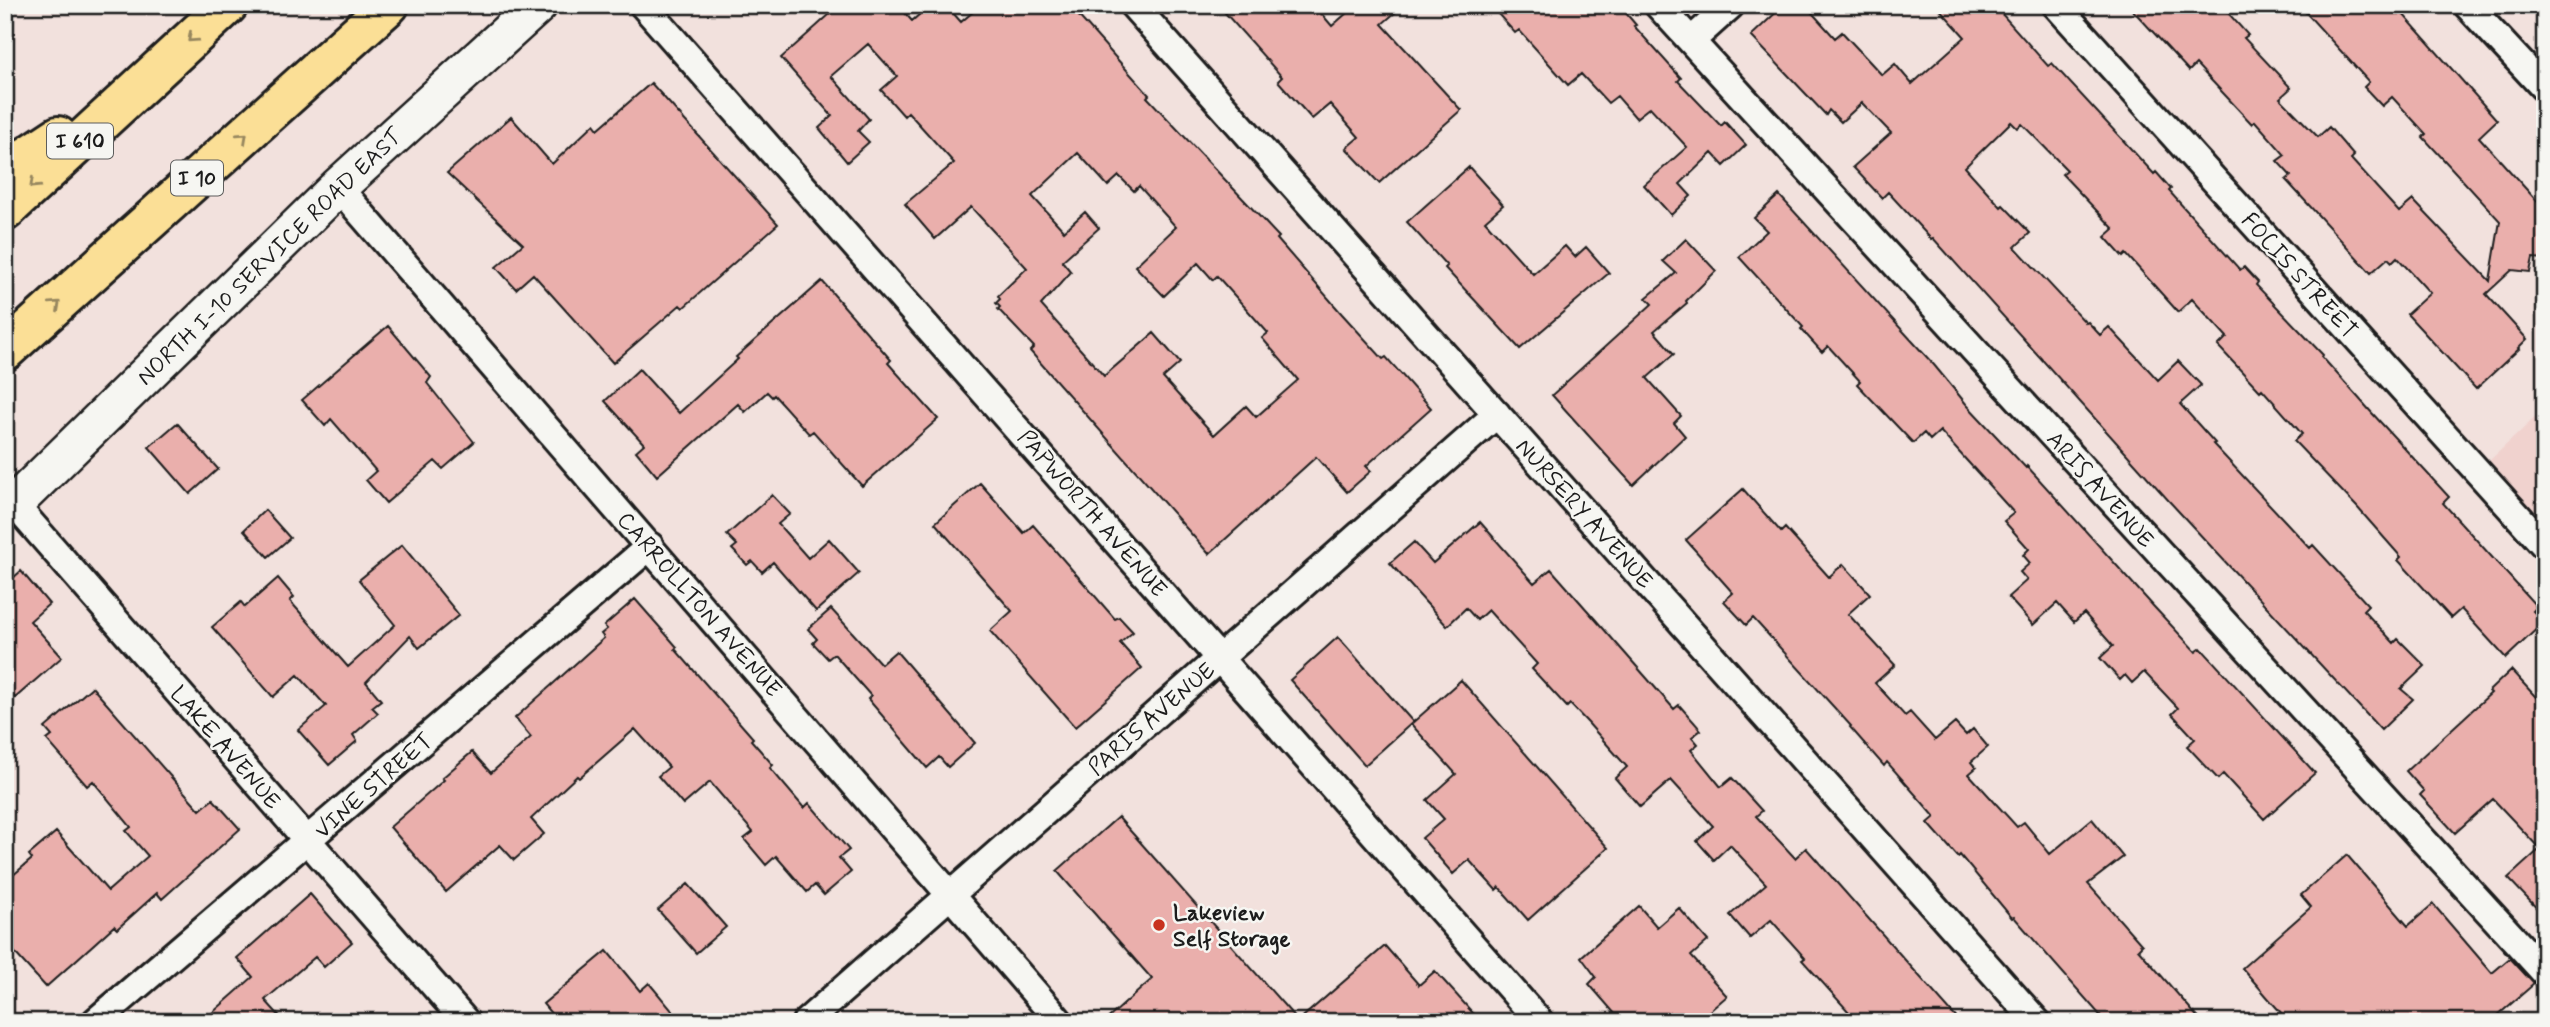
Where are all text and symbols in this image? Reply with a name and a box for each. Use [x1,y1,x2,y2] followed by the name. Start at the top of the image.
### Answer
[187,30,200,42] one-way arrow
[131,121,411,393] street label: NORTH I-10 SERVICE ROAD EAST
[47,124,113,158] road number: I 610
[235,133,248,145] one-way arrow
[171,160,223,196] road number: I 10
[29,176,42,189] one-way arrow
[2234,207,2363,346] street label: FOCIS STREET
[48,301,61,314] one-way arrow
[1010,424,1173,605] street label: PAPWORTH AVENUE
[2039,425,2160,555] street label: ARIS AVENUE
[1508,433,1659,596] street label: NURSERY AVENUE
[610,506,787,704] street label: CARROLLTON AVENUE
[1083,656,1222,783] street label: PARIS AVENUE
[163,680,286,816] street label: LAKE AVENUE
[309,727,440,846] street label: VINE STREET
[1173,899,1291,955] place label: Lakeview Self Storage
[1151,917,1167,933] marker: Lakeview Self Storage

